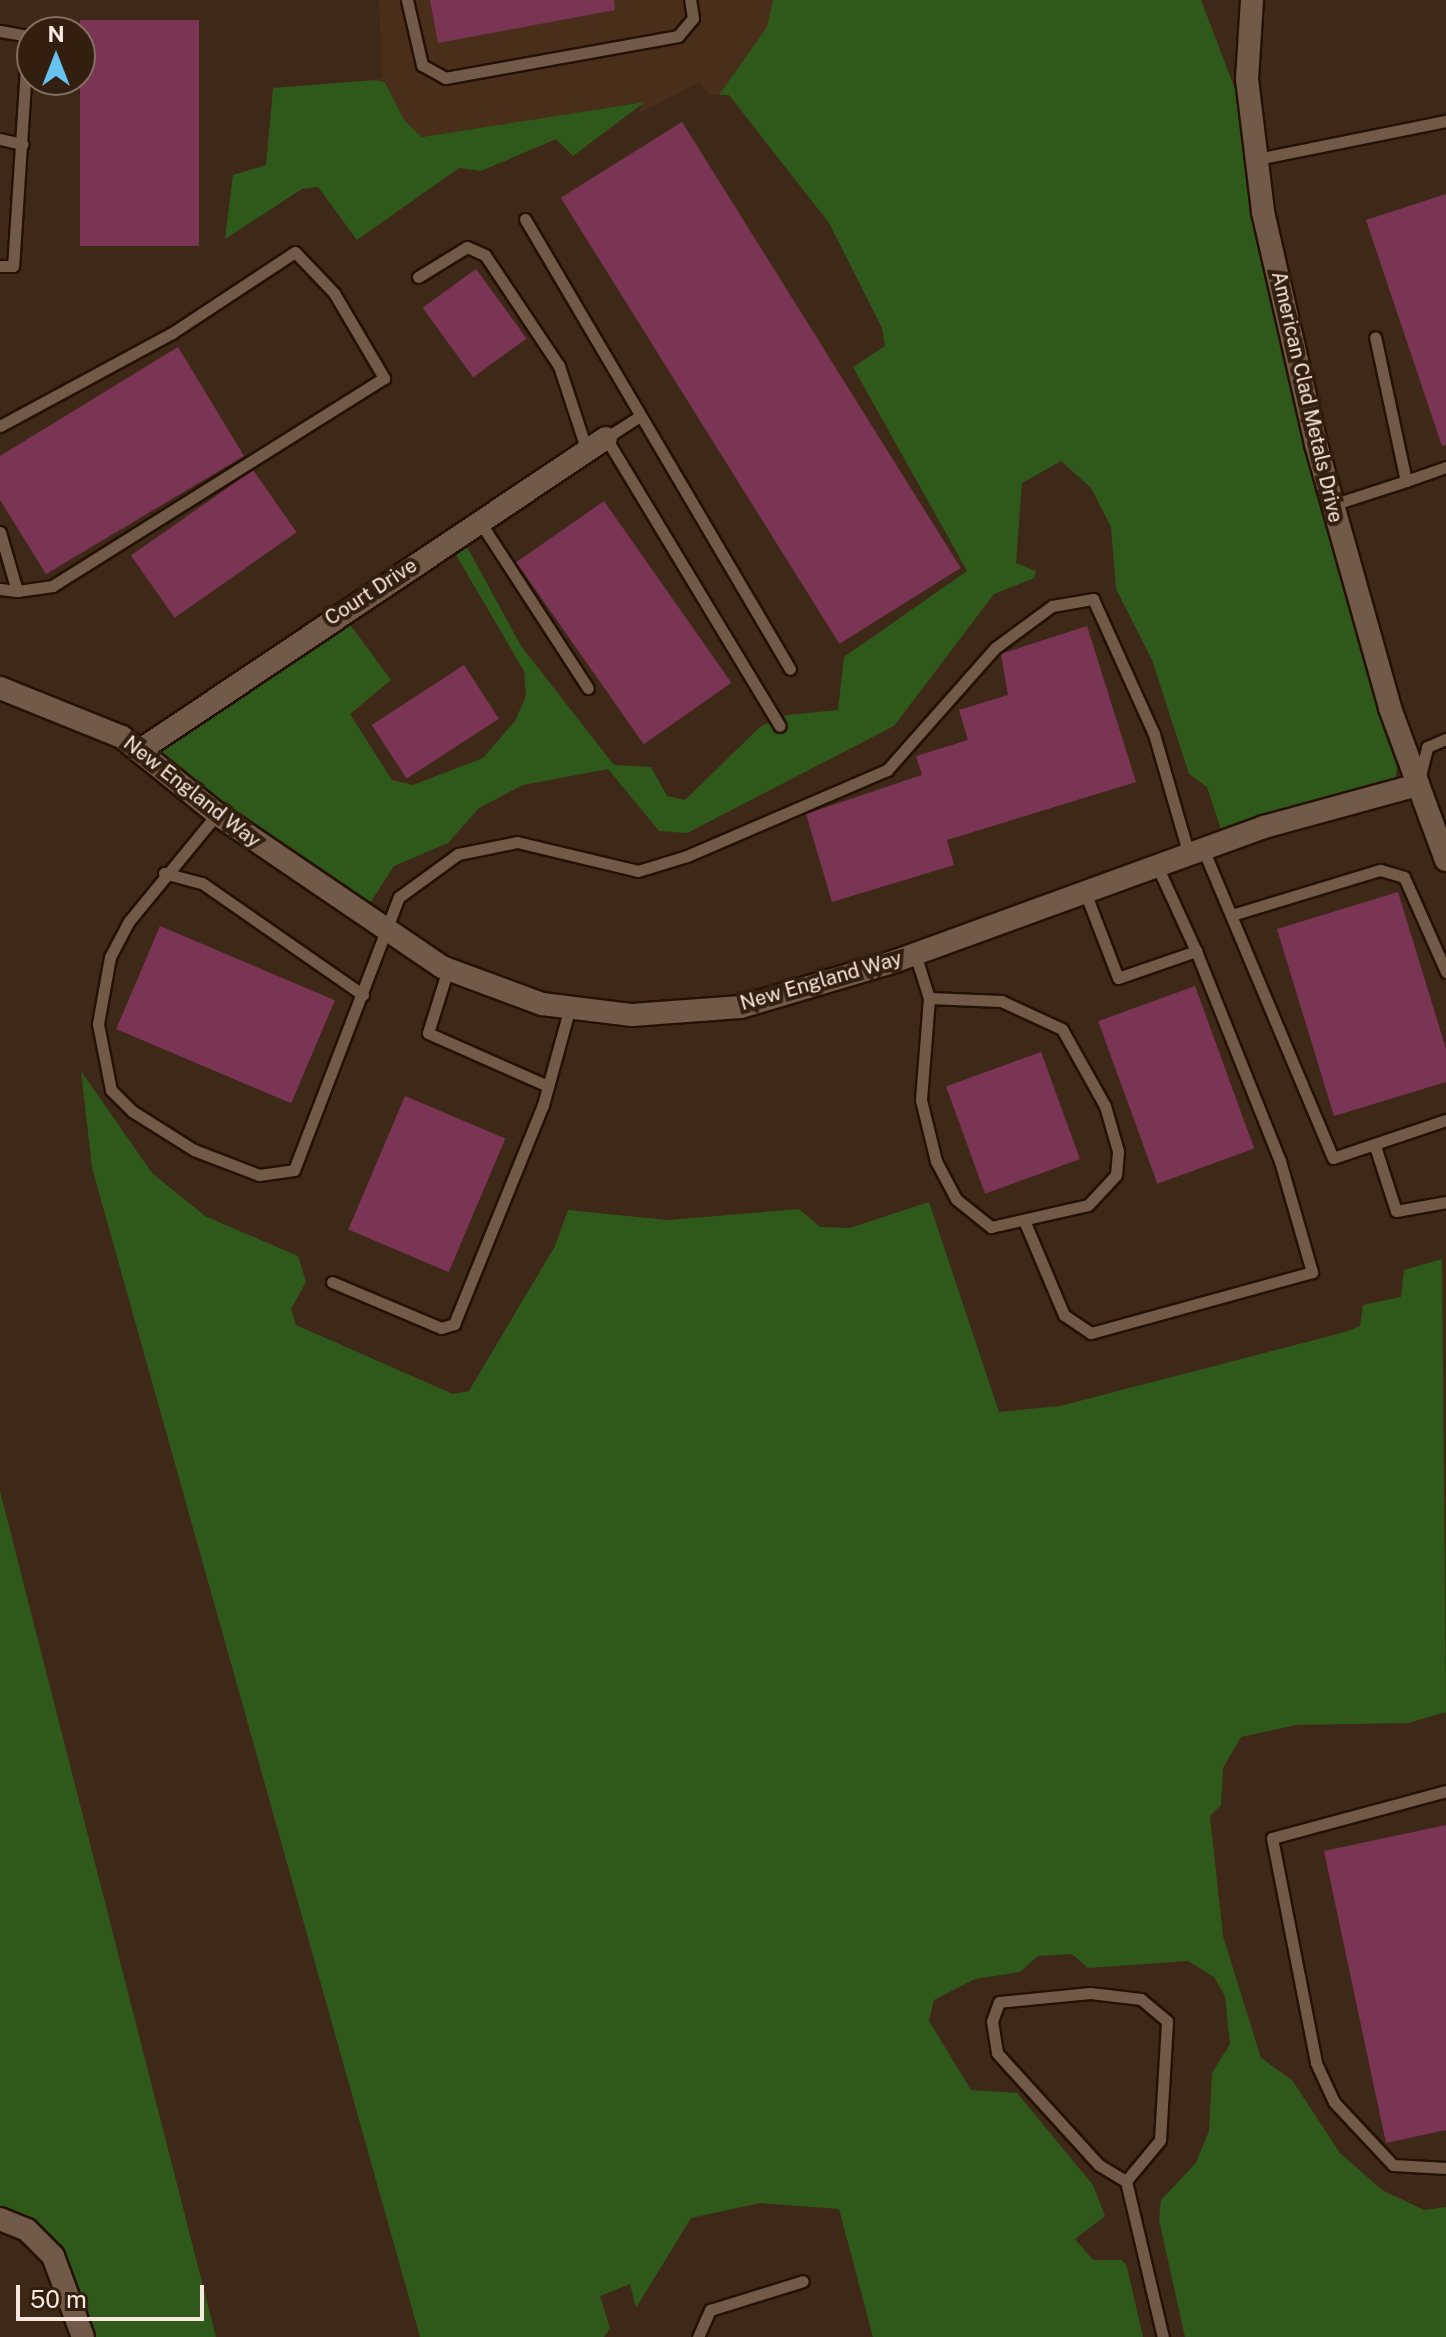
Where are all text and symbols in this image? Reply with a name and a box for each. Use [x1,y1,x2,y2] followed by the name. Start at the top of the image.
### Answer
[16,16,96,96] north arrow
[47,21,65,47] text: N
[1266,269,1348,525] street label: American Clad Metals Drive
[321,553,421,631] street label: Court Drive
[119,731,265,853] street label: New England Way
[737,946,905,1016] street label: New England Way
[20,2269,208,2319] scale bar
[30,2285,87,2313] text: 50 m

